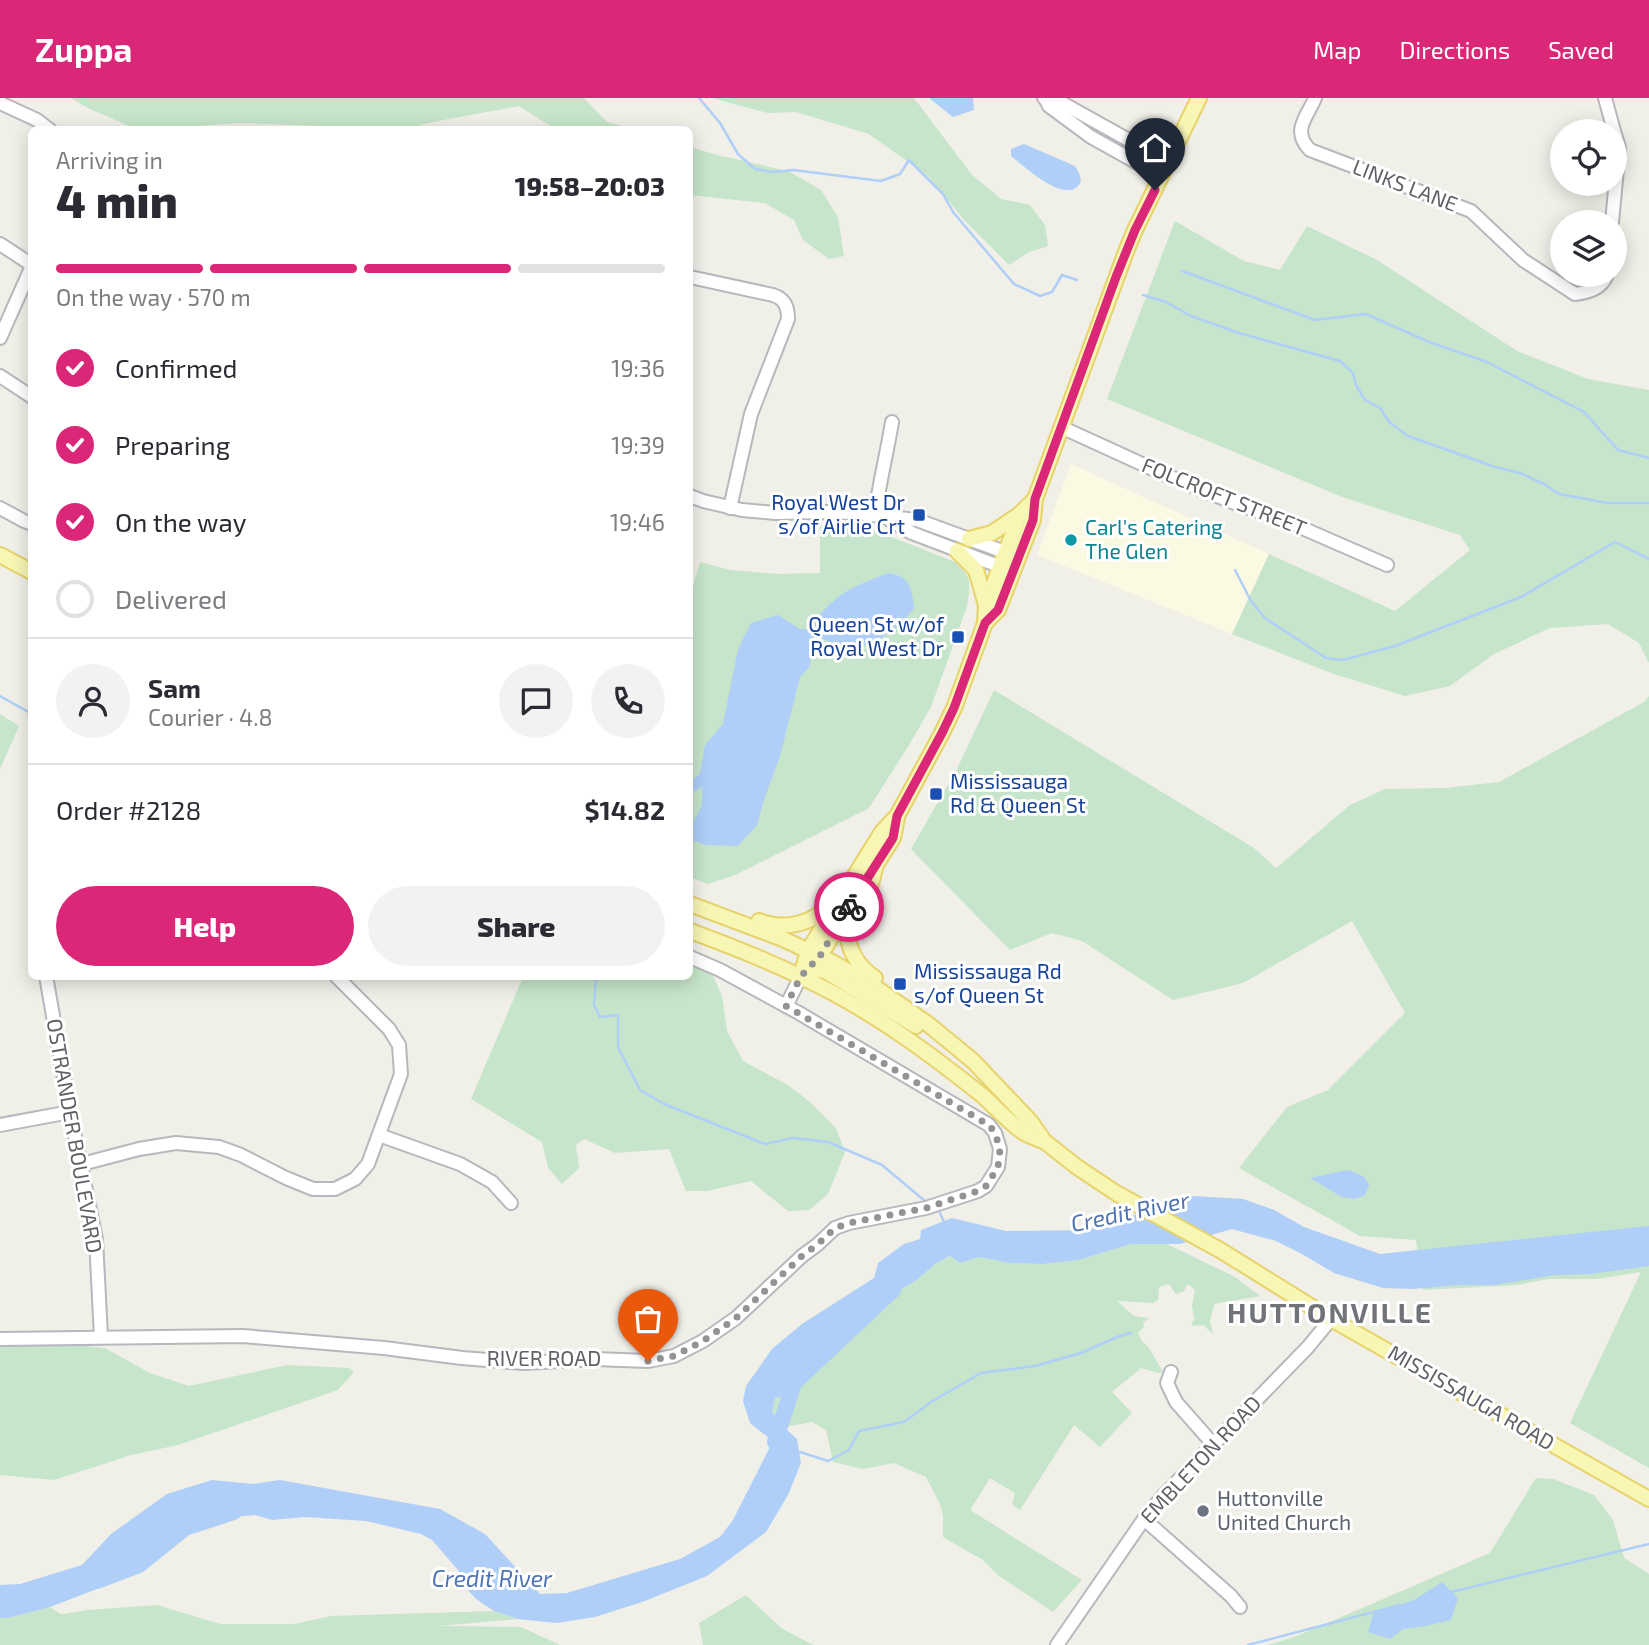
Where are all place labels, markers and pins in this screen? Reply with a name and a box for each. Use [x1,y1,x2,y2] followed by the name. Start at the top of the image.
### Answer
[1125,118,1185,190] pin
[771,489,906,538] place label: Royal West Dr s/of Airlie Crt
[911,507,927,523] marker: Royal West Dr s/of Airlie Crt
[1085,514,1223,563] place label: Carl's Catering The Glen
[1063,532,1079,548] marker: Carl's Catering The Glen
[808,611,945,660] place label: Queen St w/of Royal West Dr
[950,629,966,645] marker: Queen St w/of Royal West Dr
[950,768,1086,818] place label: Mississauga Rd & Queen St
[928,786,944,802] marker: Mississauga Rd & Queen St
[914,958,1062,1008] place label: Mississauga Rd s/of Queen St
[892,976,908,992] marker: Mississauga Rd s/of Queen St
[618,1289,678,1361] pin
[1217,1485,1351,1534] place label: Huttonville United Church
[1195,1503,1211,1519] marker: Huttonville United Church

